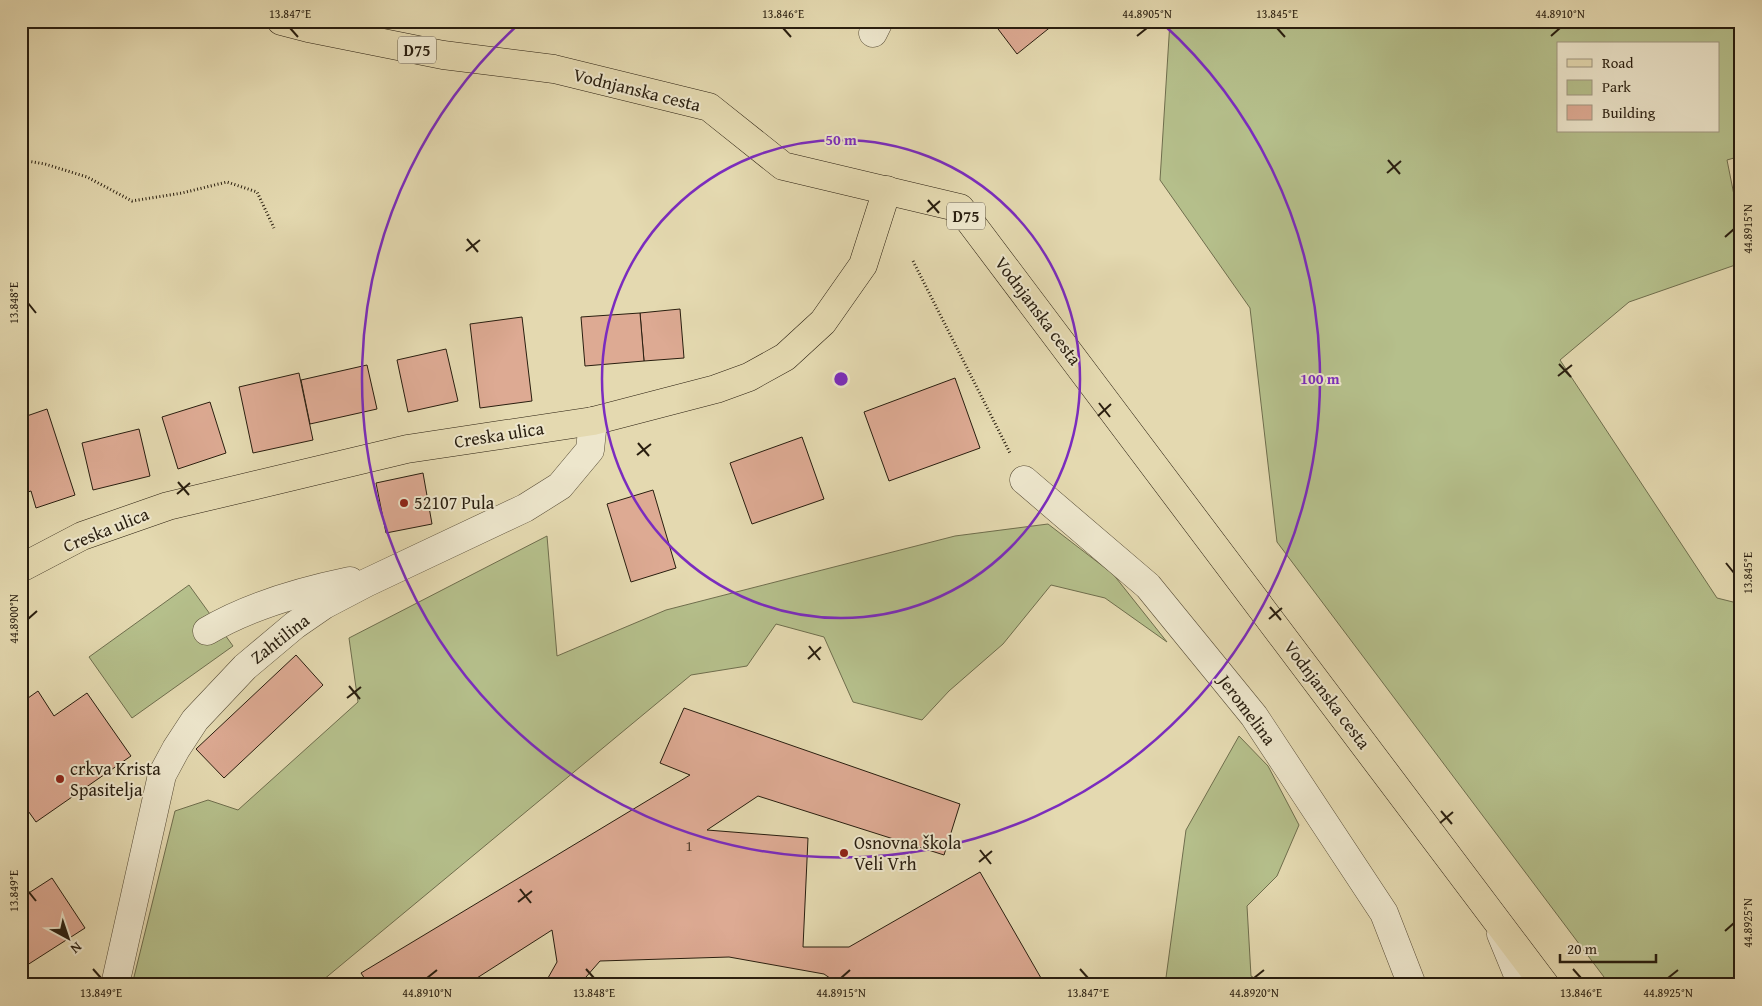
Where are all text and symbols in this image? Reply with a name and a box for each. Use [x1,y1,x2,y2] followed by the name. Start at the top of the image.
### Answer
[269,5,311,22] text: 13.847°E
[762,5,804,22] text: 13.846°E
[1122,5,1172,22] text: 44.8905°N
[1256,5,1298,22] text: 13.845°E
[1535,5,1585,22] text: 44.8910°N
[398,36,436,64] road number: D75
[1557,42,1720,132] legend
[1602,52,1633,73] text: Road
[571,61,704,118] street label: Vodnjanska cesta
[1602,76,1631,97] text: Park
[1602,102,1656,123] text: Building
[825,129,857,150] text: 50 m
[947,202,985,230] road number: D75
[1739,204,1756,254] text: 44.8915°N
[988,251,1089,371] street label: Vodnjanska cesta
[5,282,22,324] text: 13.848°E
[1300,368,1340,389] text: 100 m
[832,370,850,388] centre of rings
[452,414,546,455] street label: Creska ulica
[414,489,495,516] place label: 52107 Pula
[398,497,410,509] marker: 52107 Pula
[59,500,153,559] street label: Creska ulica
[1739,552,1756,594] text: 13.845°E
[5,594,22,644] text: 44.8900°N
[244,607,315,670] street label: Zahtilina
[1277,635,1378,755] street label: Vodnjanska cesta
[1211,667,1283,751] street label: Jeromelina
[70,755,161,803] place label: crkva Krista Spasitelja
[54,773,66,785] marker: crkva Krista Spasitelja
[854,829,962,877] place label: Osnovna škola Veli Vrh
[685,835,693,856] house number: 1
[838,847,850,859] marker: Osnovna škola Veli Vrh
[5,870,22,912] text: 13.849°E
[1739,898,1756,948] text: 44.8925°N
[42,914,92,964] north arrow
[1560,931,1656,963] scale bar
[66,937,86,959] text: N
[1567,938,1598,959] text: 20 m
[80,984,122,1001] text: 13.849°E
[402,984,452,1001] text: 44.8910°N
[573,984,615,1001] text: 13.848°E
[816,984,866,1001] text: 44.8915°N
[1067,984,1109,1001] text: 13.847°E
[1229,984,1279,1001] text: 44.8920°N
[1560,984,1602,1001] text: 13.846°E
[1643,984,1693,1001] text: 44.8925°N

